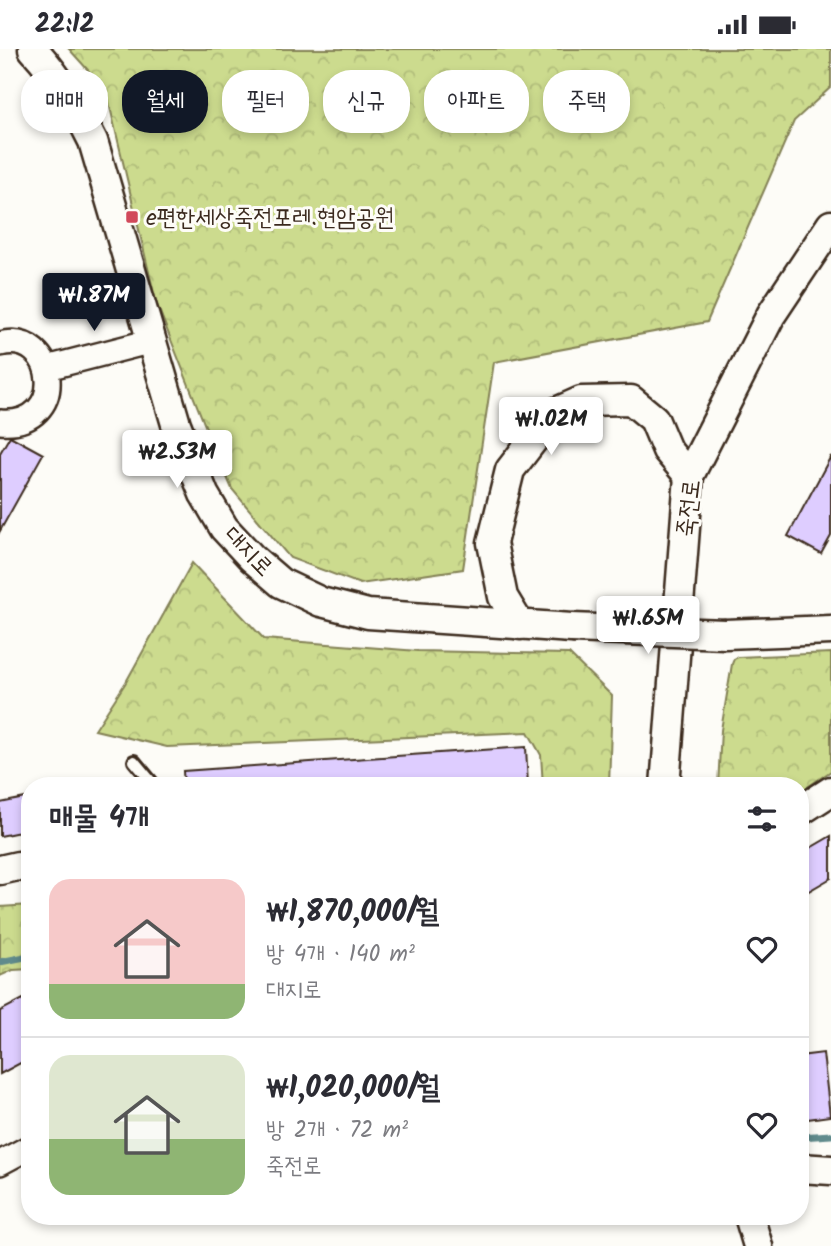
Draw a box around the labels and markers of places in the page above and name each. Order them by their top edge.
place label: e편한세상죽전포레.현암공원 [146,199,394,238]
marker: e편한세상죽전포레.현암공원 [124,209,140,225]
pin: ₩1.87M [37,273,151,333]
pin: ₩1.02M [494,397,608,457]
pin: ₩2.53M [120,431,234,490]
pin: ₩1.65M [591,597,705,656]

